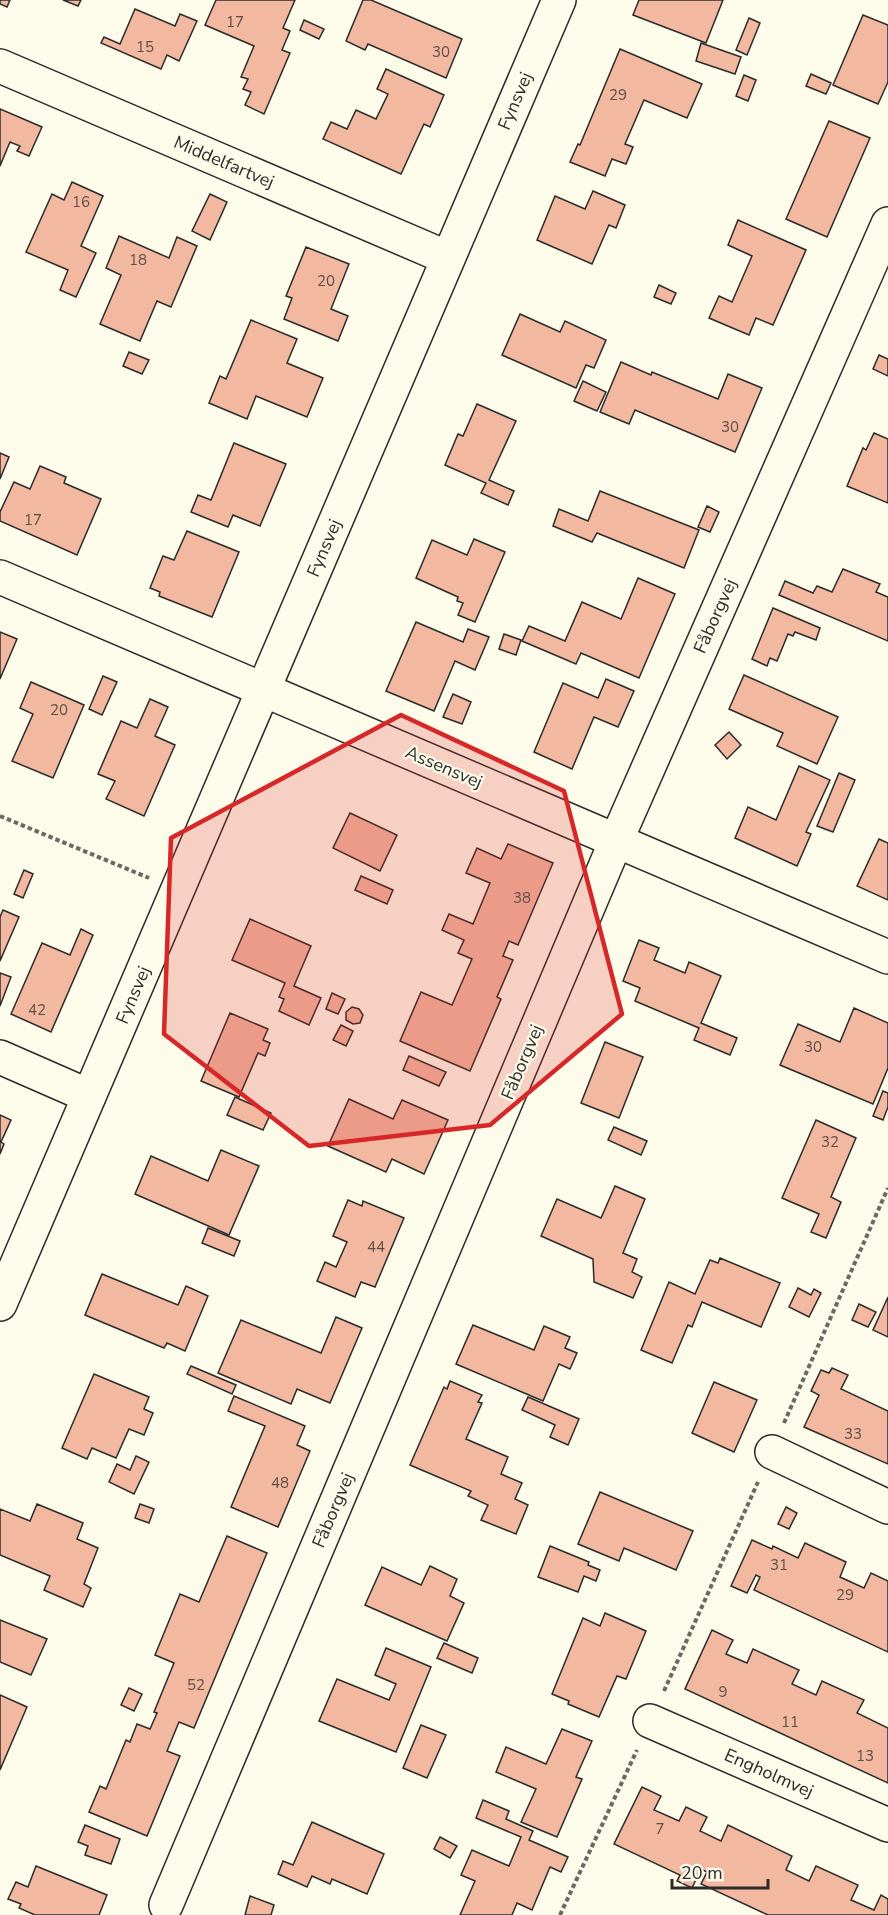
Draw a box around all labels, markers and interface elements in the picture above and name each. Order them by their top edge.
house number: 17 [226,12,244,32]
house number: 15 [136,37,154,57]
house number: 30 [432,42,450,62]
street label: Fynsvej [492,68,538,134]
house number: 29 [609,85,627,105]
street label: Middelfartvej [170,130,278,194]
house number: 16 [72,192,90,212]
house number: 18 [129,250,147,270]
house number: 20 [317,271,335,291]
house number: 30 [721,417,739,437]
house number: 17 [24,510,42,530]
street label: Fynsvej [301,515,347,581]
street label: Fåborgvej [688,575,742,657]
house number: 20 [50,700,68,720]
street label: Assensvej [402,740,486,794]
house number: 38 [513,888,531,908]
street label: Fynsvej [110,962,156,1028]
house number: 42 [28,1000,46,1020]
street label: Fåborgvej [495,1021,549,1103]
house number: 30 [804,1037,822,1057]
house number: 32 [821,1132,839,1152]
house number: 44 [367,1237,385,1257]
house number: 33 [844,1424,862,1444]
street label: Fåborgvej [306,1469,360,1551]
house number: 48 [271,1473,289,1493]
house number: 31 [770,1555,788,1575]
house number: 29 [836,1585,854,1605]
house number: 52 [187,1675,205,1695]
house number: 9 [718,1682,728,1702]
house number: 11 [781,1712,799,1732]
street label: Engholmvej [721,1743,817,1803]
house number: 13 [856,1746,874,1766]
house number: 7 [655,1819,665,1839]
scale bar [672,1852,768,1890]
text: 20 m [681,1861,723,1885]

